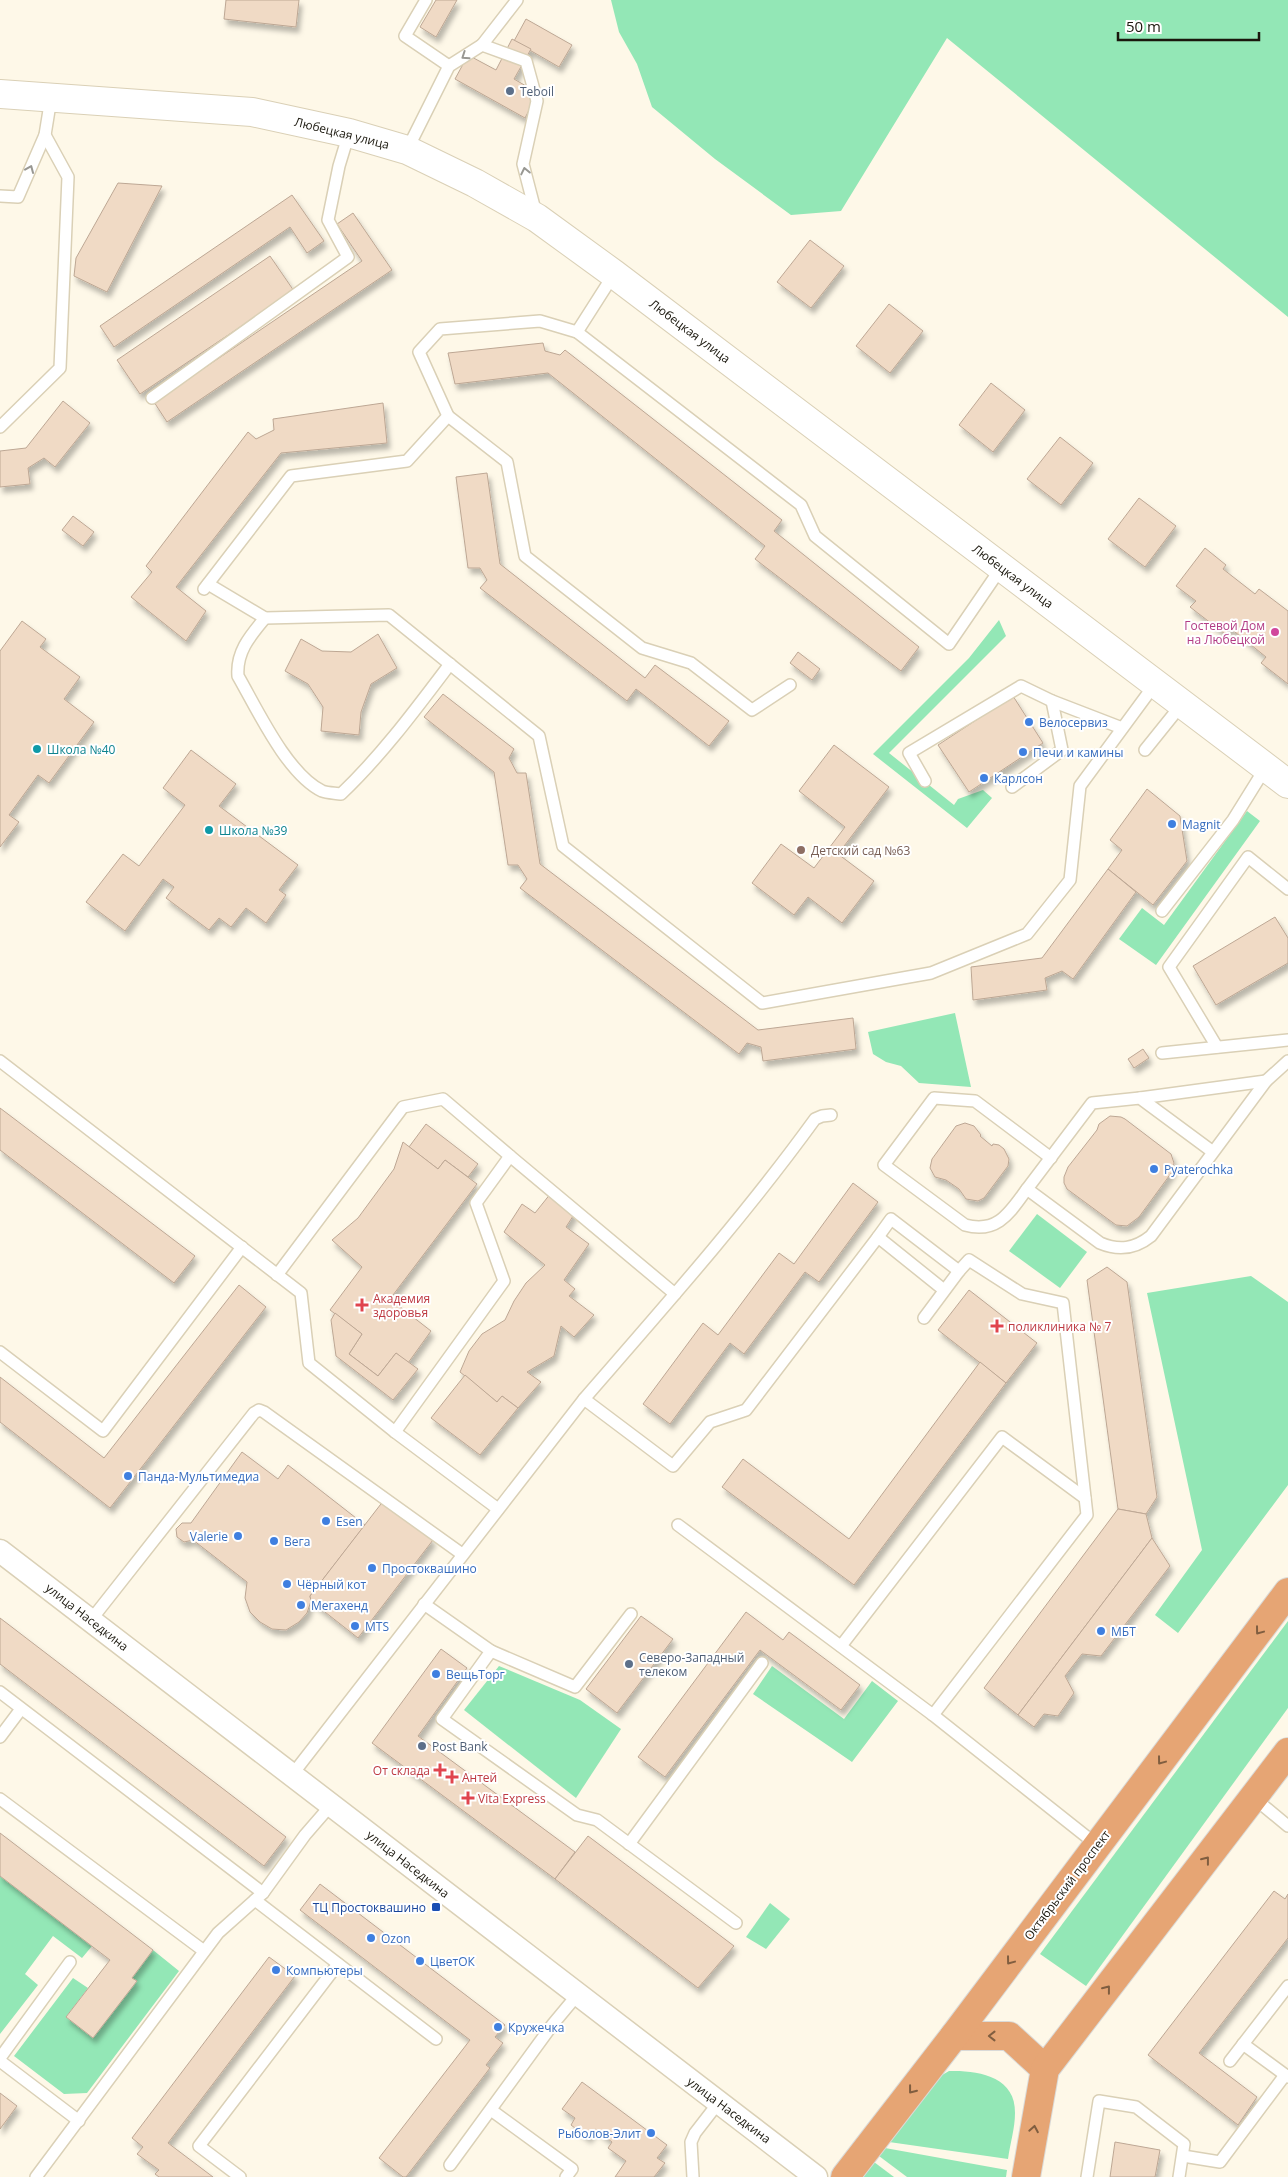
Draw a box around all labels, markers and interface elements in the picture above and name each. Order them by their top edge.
scale bar [1118,10,1259,42]
text: 50 m [1126,16,1161,36]
one-way arrow [462,50,471,59]
place label: Teboil [520,83,554,100]
marker: Teboil [504,85,516,97]
street label: Любецкая улица [293,113,391,153]
one-way arrow [25,165,35,173]
one-way arrow [520,166,531,175]
street label: Любецкая улица [646,295,734,367]
street label: Любецкая улица [969,540,1057,612]
place label: Гостевой Дом на Любецкой [1184,617,1265,648]
marker: Гостевой Дом на Любецкой [1269,626,1281,638]
place label: Велосервиз [1039,714,1108,731]
marker: Велосервиз [1023,716,1035,728]
place label: Школа №40 [47,741,116,758]
marker: Школа №40 [31,743,43,755]
place label: Печи и камины [1033,744,1123,761]
marker: Печи и камины [1017,746,1029,758]
place label: Карлсон [994,770,1043,787]
marker: Карлсон [978,772,990,784]
place label: Magnit [1182,816,1221,833]
marker: Magnit [1166,818,1178,830]
place label: Школа №39 [219,822,288,839]
marker: Школа №39 [203,824,215,836]
place label: Детский сад №63 [811,842,910,859]
marker: Детский сад №63 [795,844,807,856]
place label: Pyaterochka [1164,1161,1233,1178]
marker: Pyaterochka [1148,1163,1160,1175]
place label: Академия здоровья [373,1290,430,1321]
marker: Академия здоровья [355,1298,369,1312]
place label: поликлиника № 7 [1008,1318,1111,1335]
marker: поликлиника № 7 [990,1319,1004,1333]
place label: Панда-Мультимедиа [138,1468,259,1485]
marker: Панда-Мультимедиа [122,1470,134,1482]
place label: Esen [336,1513,362,1530]
marker: Esen [320,1515,332,1527]
place label: Valerie [190,1528,228,1545]
marker: Valerie [232,1530,244,1542]
place label: Вега [284,1533,310,1550]
marker: Вега [268,1535,280,1547]
place label: Простоквашино [382,1560,477,1577]
marker: Простоквашино [366,1562,378,1574]
place label: Чёрный кот [297,1576,366,1593]
marker: Чёрный кот [281,1578,293,1590]
street label: улица Наседкина [42,1579,132,1655]
place label: Мегахенд [311,1597,368,1614]
marker: Мегахенд [295,1599,307,1611]
place label: MTS [365,1618,389,1635]
marker: MTS [349,1620,361,1632]
place label: МБТ [1111,1623,1136,1640]
marker: МБТ [1095,1625,1107,1637]
one-way arrow [1256,1625,1264,1634]
place label: Северо-Западный телеком [639,1649,744,1680]
marker: Северо-Западный телеком [623,1658,635,1670]
place label: ВещьТорг [446,1666,505,1683]
marker: ВещьТорг [430,1668,442,1680]
place label: Post Bank [432,1738,488,1755]
marker: Post Bank [416,1740,428,1752]
one-way arrow [1158,1755,1167,1765]
place label: От склада [373,1762,430,1779]
marker: От склада [434,1764,446,1776]
place label: Антей [462,1769,497,1786]
marker: Антей [446,1771,458,1783]
place label: Vita Express [478,1790,546,1807]
marker: Vita Express [462,1792,474,1804]
street label: улица Наседкина [363,1826,453,1902]
street label: Октябрьский проспект [1020,1826,1114,1943]
one-way arrow [1201,1857,1209,1866]
place label: ТЦ Простоквашино [313,1899,426,1916]
marker: ТЦ Простоквашино [430,1901,442,1913]
place label: Ozon [381,1930,411,1947]
marker: Ozon [365,1932,377,1944]
place label: ЦветОК [430,1953,475,1970]
marker: ЦветОК [414,1955,426,1967]
one-way arrow [1008,1955,1016,1964]
place label: Компьютеры [286,1962,363,1979]
marker: Компьютеры [270,1964,282,1976]
one-way arrow [1102,1986,1110,1995]
place label: Кружечка [508,2019,564,2036]
marker: Кружечка [492,2021,504,2033]
one-way arrow [988,2031,996,2041]
street label: улица Наседкина [684,2073,774,2147]
one-way arrow [909,2084,918,2094]
place label: Рыболов-Элит [558,2125,641,2142]
one-way arrow [1029,2125,1039,2133]
marker: Рыболов-Элит [645,2127,657,2139]

